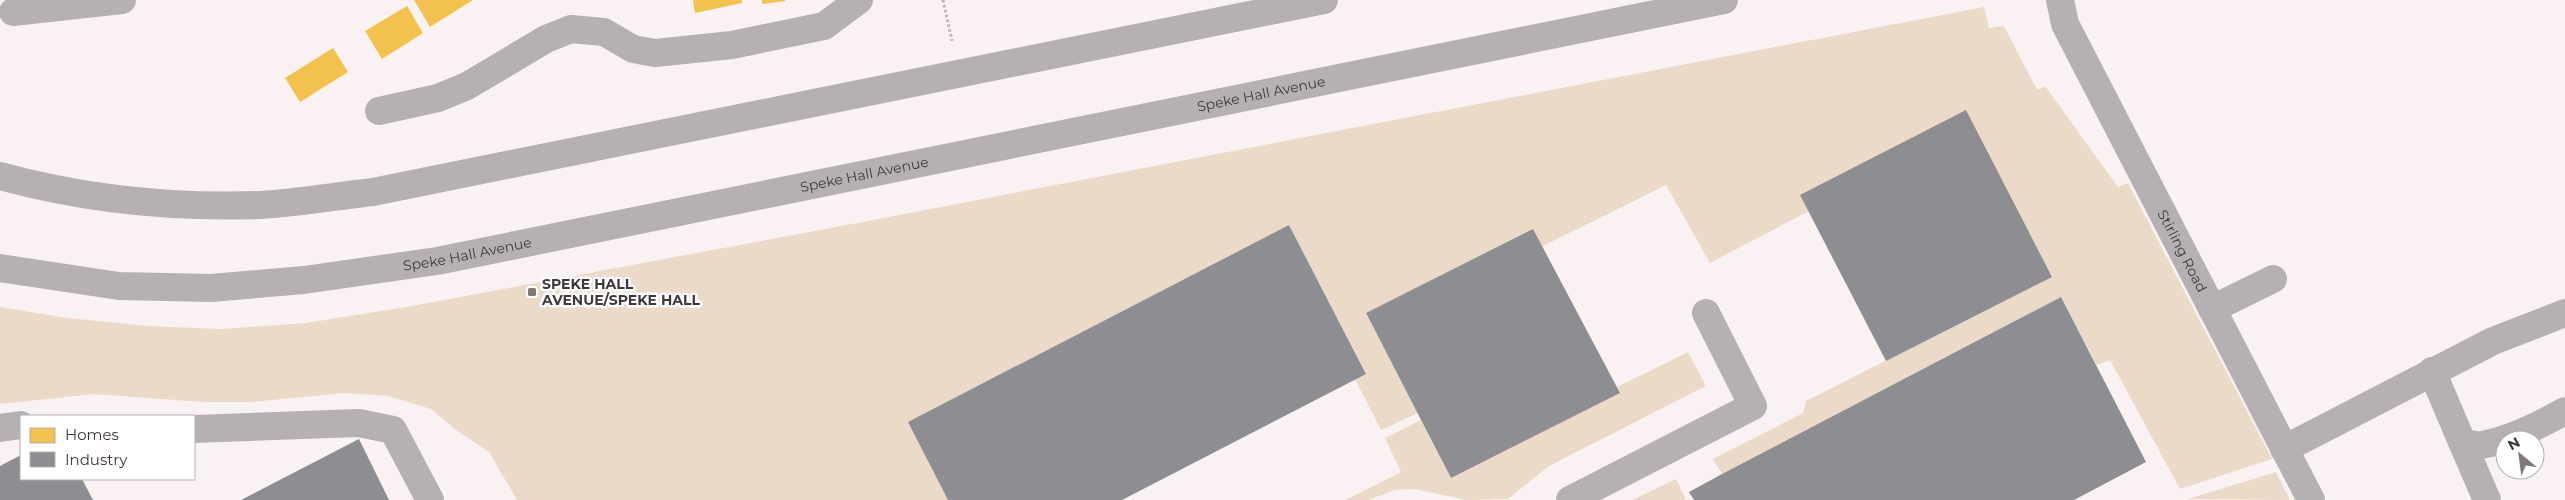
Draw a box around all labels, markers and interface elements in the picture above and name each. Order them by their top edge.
street label: Speke Hall Avenue [1195,72,1327,116]
street label: Speke Hall Avenue [798,153,930,196]
street label: Stirling Road [2154,207,2211,295]
street label: Speke Hall Avenue [402,233,533,275]
place label: SPEKE HALL AVENUE/SPEKE HALL [541,275,700,309]
marker: SPEKE HALL AVENUE/SPEKE HALL [526,286,538,298]
legend [20,415,195,480]
text: Homes [65,425,119,444]
north arrow [2495,430,2545,480]
text: N [2504,433,2523,454]
text: Industry [65,450,128,469]

